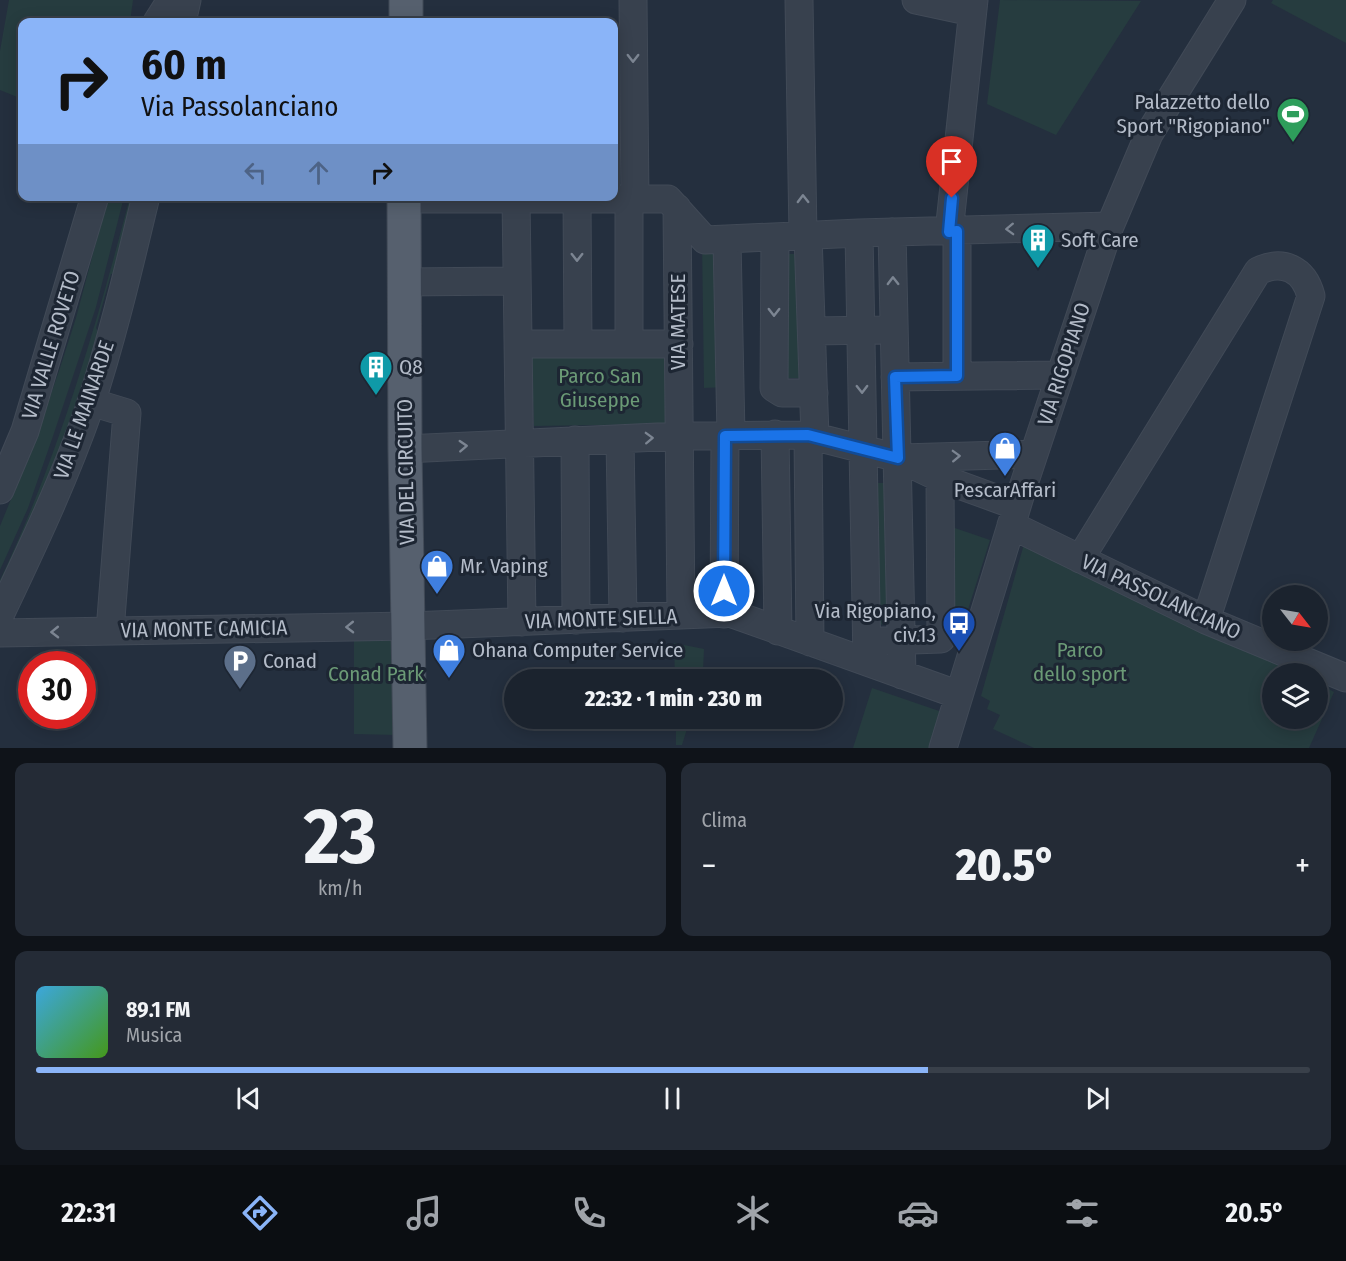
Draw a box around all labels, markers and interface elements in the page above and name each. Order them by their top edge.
text: 60 m [141,40,227,90]
icon: right [42,42,120,120]
one-way arrow [627,54,639,63]
place label: Palazzetto dello Sport "Rigopiano" [1116,89,1270,139]
text: Via Passolanciano [141,91,338,123]
sports icon: Palazzetto dello Sport "Rigopiano" [1275,96,1311,143]
pin [926,136,977,198]
icon: arrive [935,145,968,178]
icon: left [239,156,272,189]
icon: ahead [302,156,335,189]
icon: right [365,156,398,189]
one-way arrow [797,195,809,204]
building icon: Soft Care [1020,222,1056,269]
one-way arrow [1005,223,1014,236]
place label: Soft Care [1061,227,1139,253]
one-way arrow [571,253,583,262]
street label: VIA VALLE ROVETO [16,268,86,422]
street label: VIA MATESE [665,273,691,370]
one-way arrow [887,276,899,285]
street label: VIA RIGOPIANO [1032,299,1096,429]
one-way arrow [768,307,781,316]
street label: VIA LE MAINARDE [48,337,120,483]
building icon: Q8 [358,349,394,396]
place label: Q8 [399,354,423,380]
park label: Parco San Giuseppe [558,363,642,413]
one-way arrow [856,384,868,393]
street label: VIA DEL CIRCUITO [392,399,420,545]
shop icon: PescarAffari [987,430,1023,477]
one-way arrow [645,431,654,444]
one-way arrow [458,440,467,453]
one-way arrow [952,450,961,462]
place label: PescarAffari [954,477,1056,503]
shop icon: Mr. Vaping [419,548,455,595]
street label: VIA PASSOLANCIANO [1077,549,1245,645]
place label: Mr. Vaping [460,553,548,579]
position arrow [692,559,756,623]
north arrow [1262,585,1328,651]
map controls [1262,585,1328,729]
place label: Via Rigopiano, civ.13 [814,598,936,648]
street label: VIA MONTE SIELLA [524,603,678,635]
bus stop icon: Via Rigopiano, civ.13 [941,605,977,652]
street label: VIA MONTE CAMICIA [120,615,288,643]
one-way arrow [346,620,355,633]
one-way arrow [50,626,59,638]
shop icon: Ohana Computer Service [431,632,467,679]
place label: Ohana Computer Service [472,637,683,663]
park label: Parco dello sport [1033,637,1127,687]
parking icon: Conad [222,643,258,690]
place label: Conad [263,648,317,674]
speed limit sign: 30 [18,651,96,729]
park label: Conad Park [328,661,424,687]
button: layers [1262,663,1328,729]
text: 22:32 · 1 min · 230 m [585,685,762,712]
text: 23 [304,790,377,884]
text: Clima [702,808,747,832]
text: 20.5° [956,838,1056,892]
text: − [702,846,716,886]
text: + [1295,846,1310,886]
text: km/h [318,876,363,900]
text: 89.1 FM [126,996,190,1023]
text: Musica [126,1023,182,1047]
icon: previous [232,1082,265,1115]
icon: pause [656,1082,689,1115]
icon: next [1081,1082,1114,1115]
icon: directions [239,1192,281,1234]
icon: music [403,1192,445,1234]
icon: phone [568,1192,610,1234]
icon: climate [732,1192,774,1234]
icon: car [897,1192,939,1234]
icon: filters [1061,1192,1103,1234]
text: 22:31 [61,1197,116,1229]
text: 20.5° [1225,1197,1285,1229]

